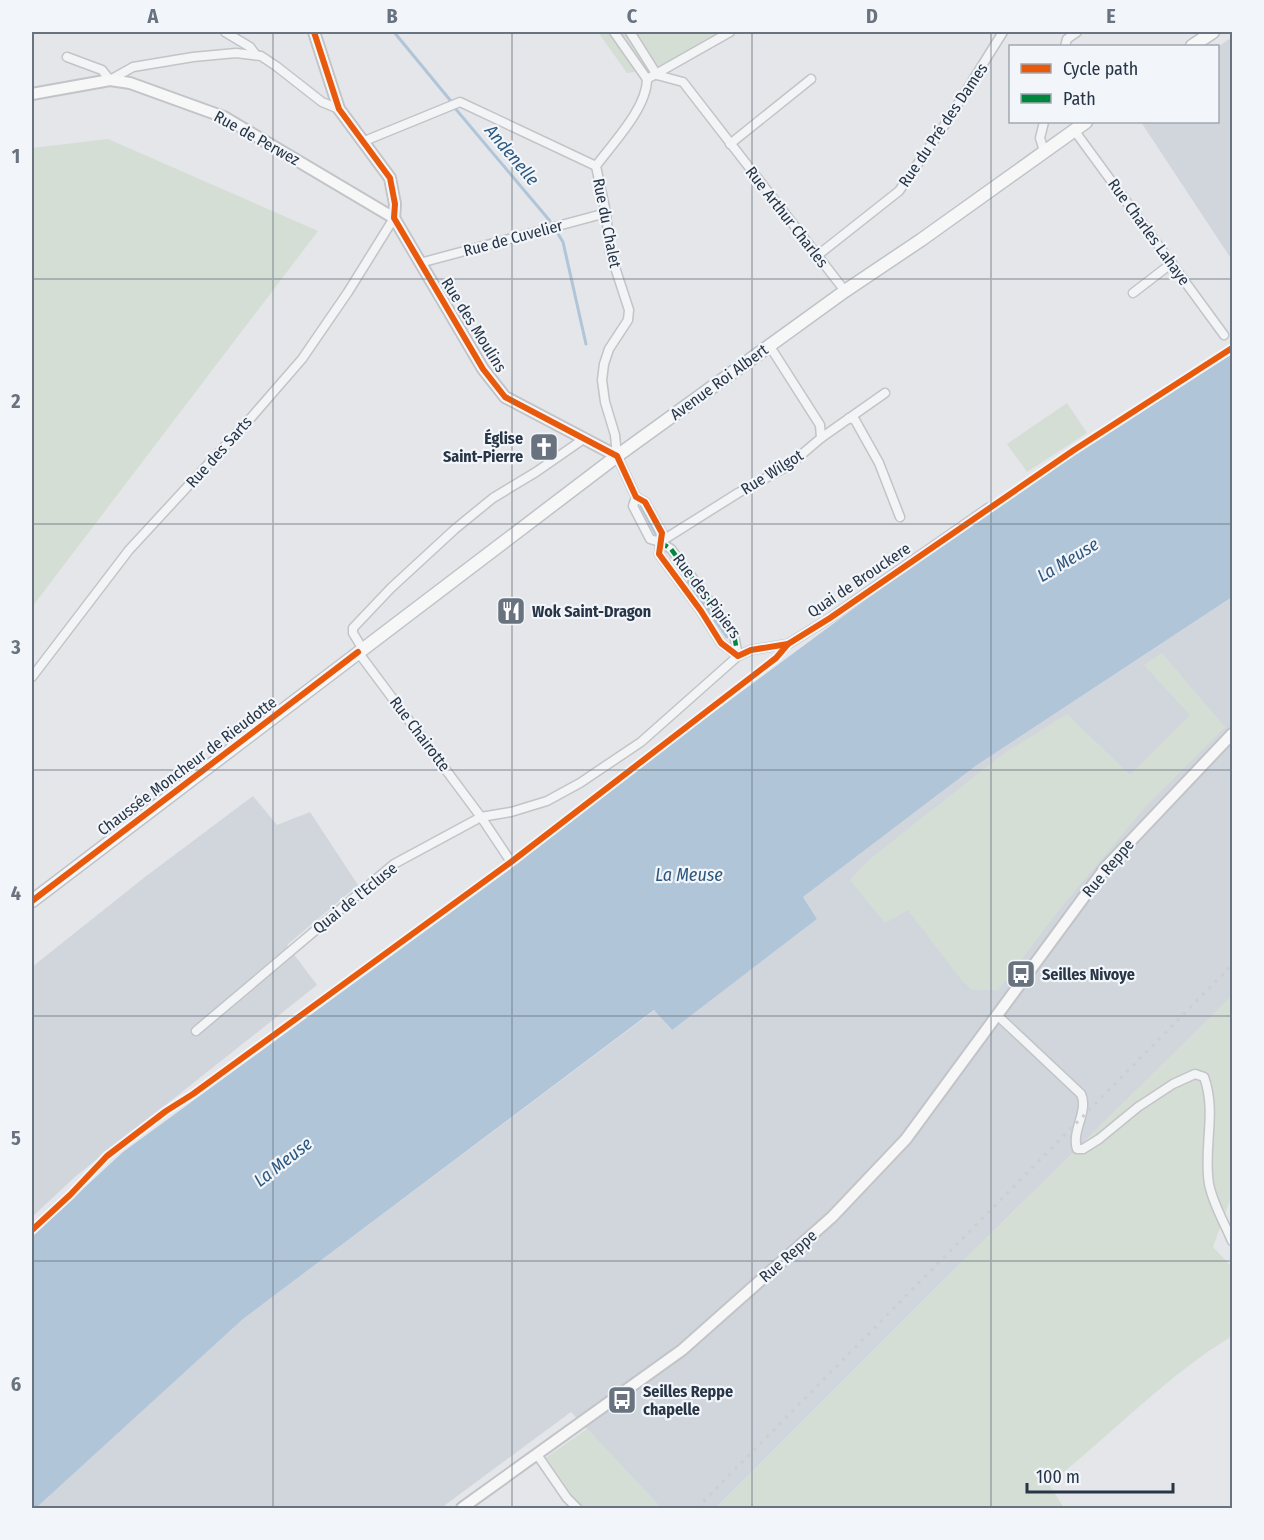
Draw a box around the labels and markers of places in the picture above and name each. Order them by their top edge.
place label: Église Saint-Pierre [443,428,523,466]
church icon: Église Saint-Pierre [528,431,560,463]
restaurant icon: Wok Saint-Dragon [495,595,527,627]
place label: Wok Saint-Dragon [532,602,651,621]
bus stop icon: Seilles Nivoye [1005,958,1037,990]
place label: Seilles Nivoye [1042,965,1135,984]
place label: Seilles Reppe chapelle [643,1382,733,1419]
bus stop icon: Seilles Reppe chapelle [606,1384,638,1416]

